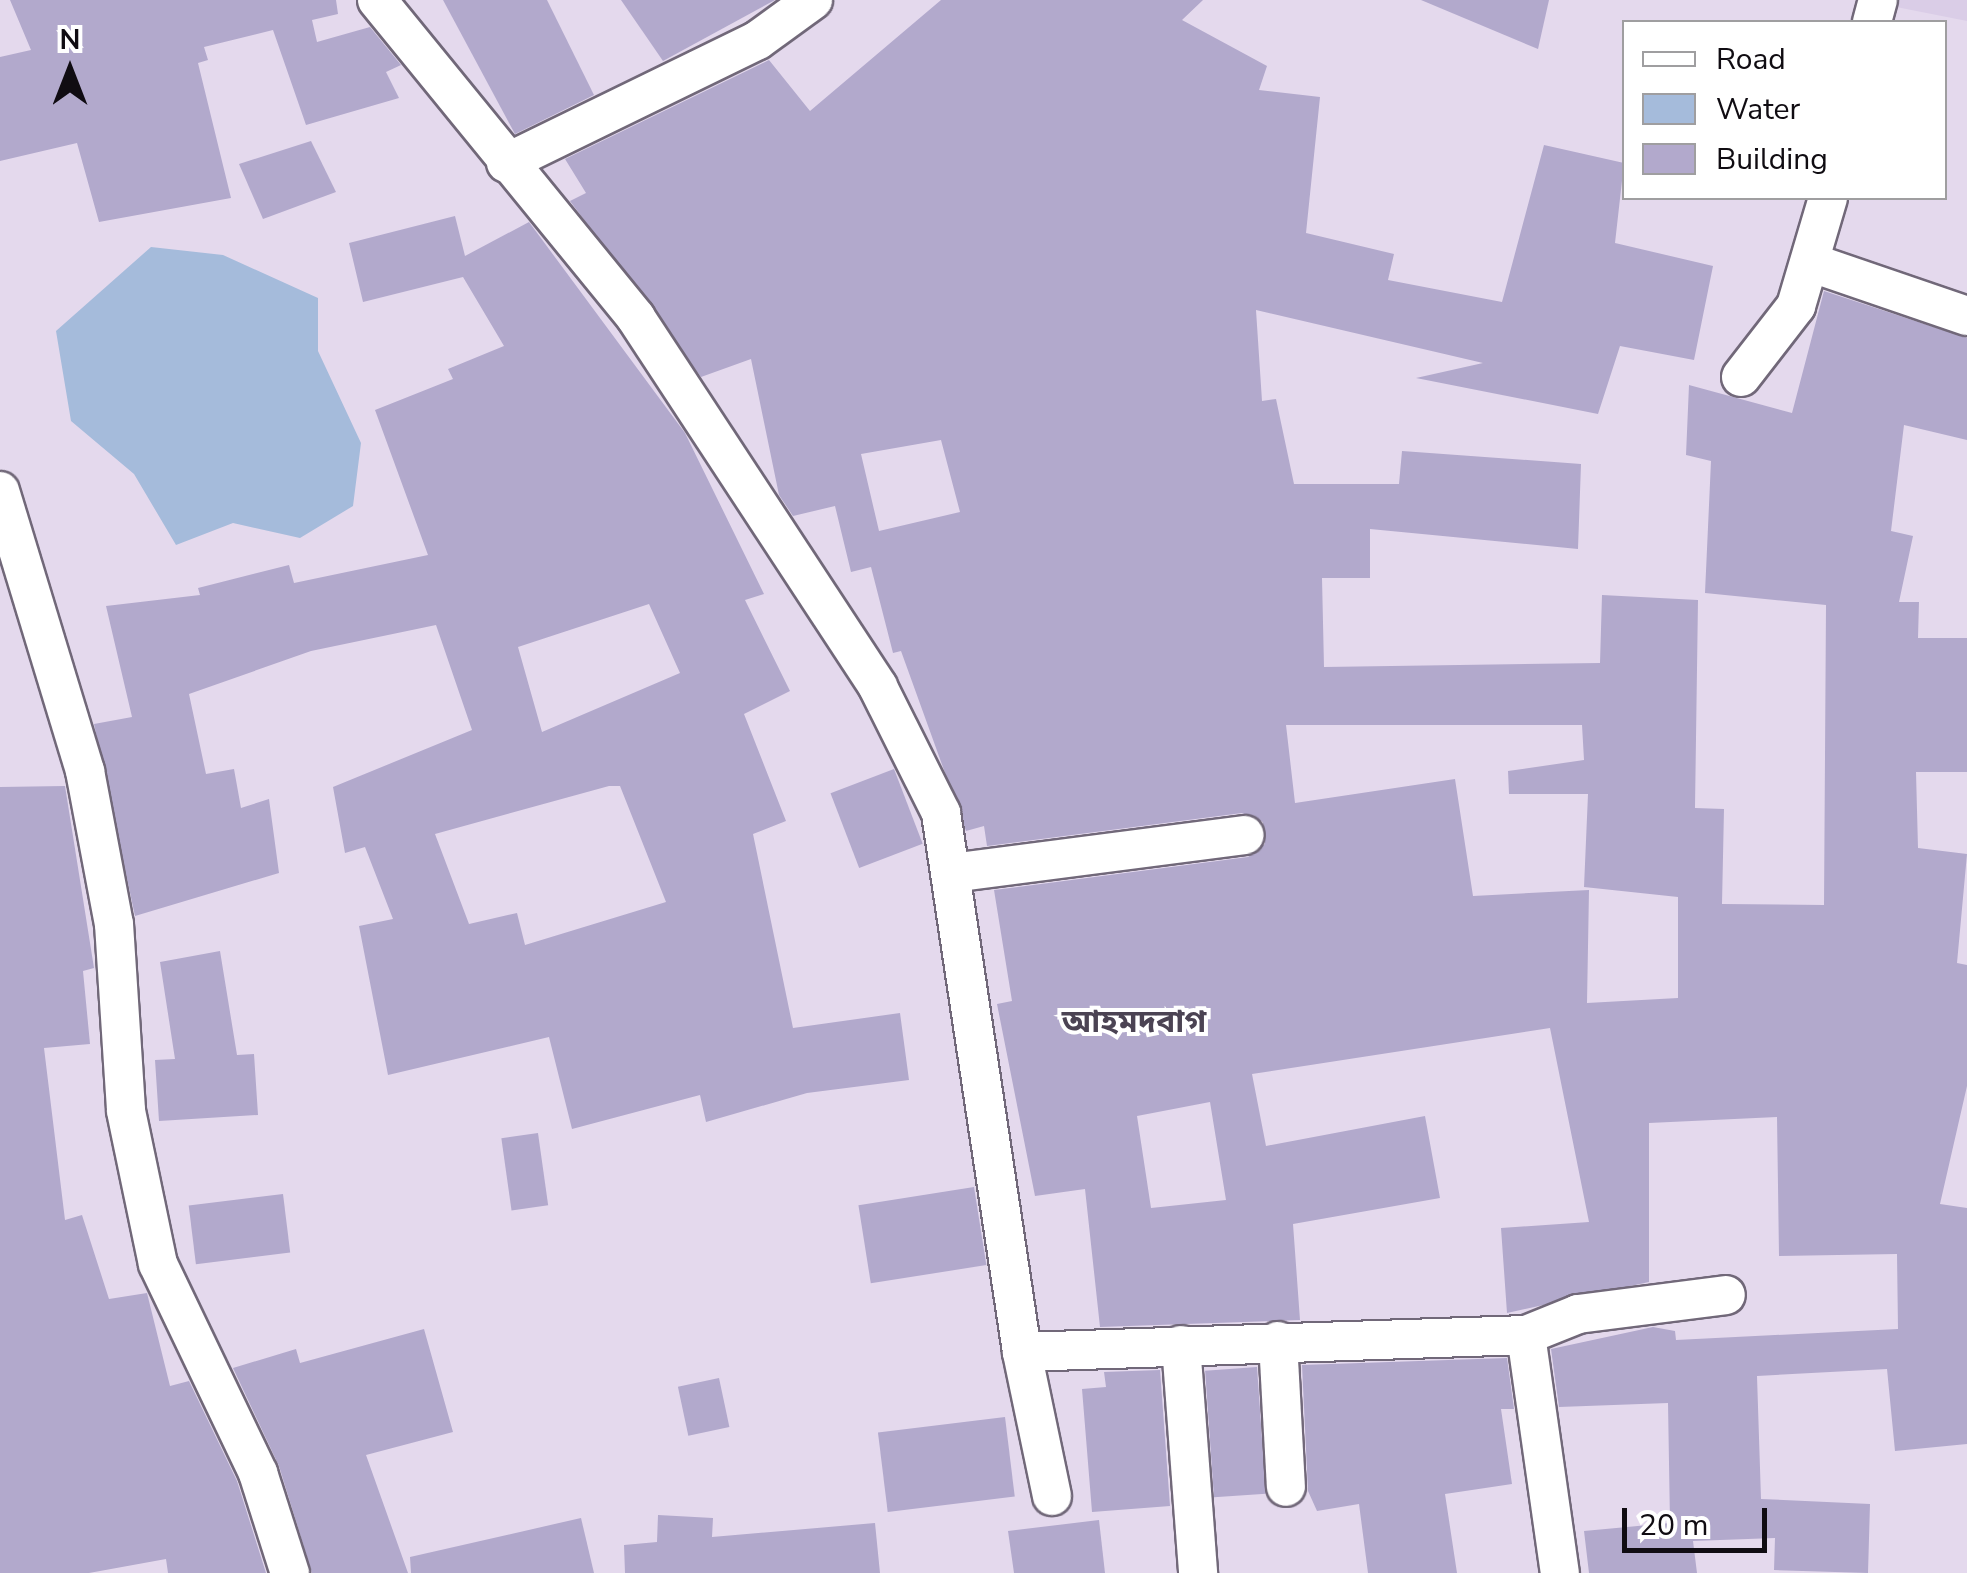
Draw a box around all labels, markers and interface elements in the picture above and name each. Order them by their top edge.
north arrow [20,20,120,120]
legend [1622,20,1947,200]
text: N [60,21,80,59]
text: Road [1716,39,1786,80]
text: Water [1716,89,1800,130]
text: Building [1716,139,1828,180]
district label: আহমদবাগ [1062,1003,1206,1041]
scale bar [1627,1488,1772,1550]
text: 20 m [1639,1505,1708,1546]

